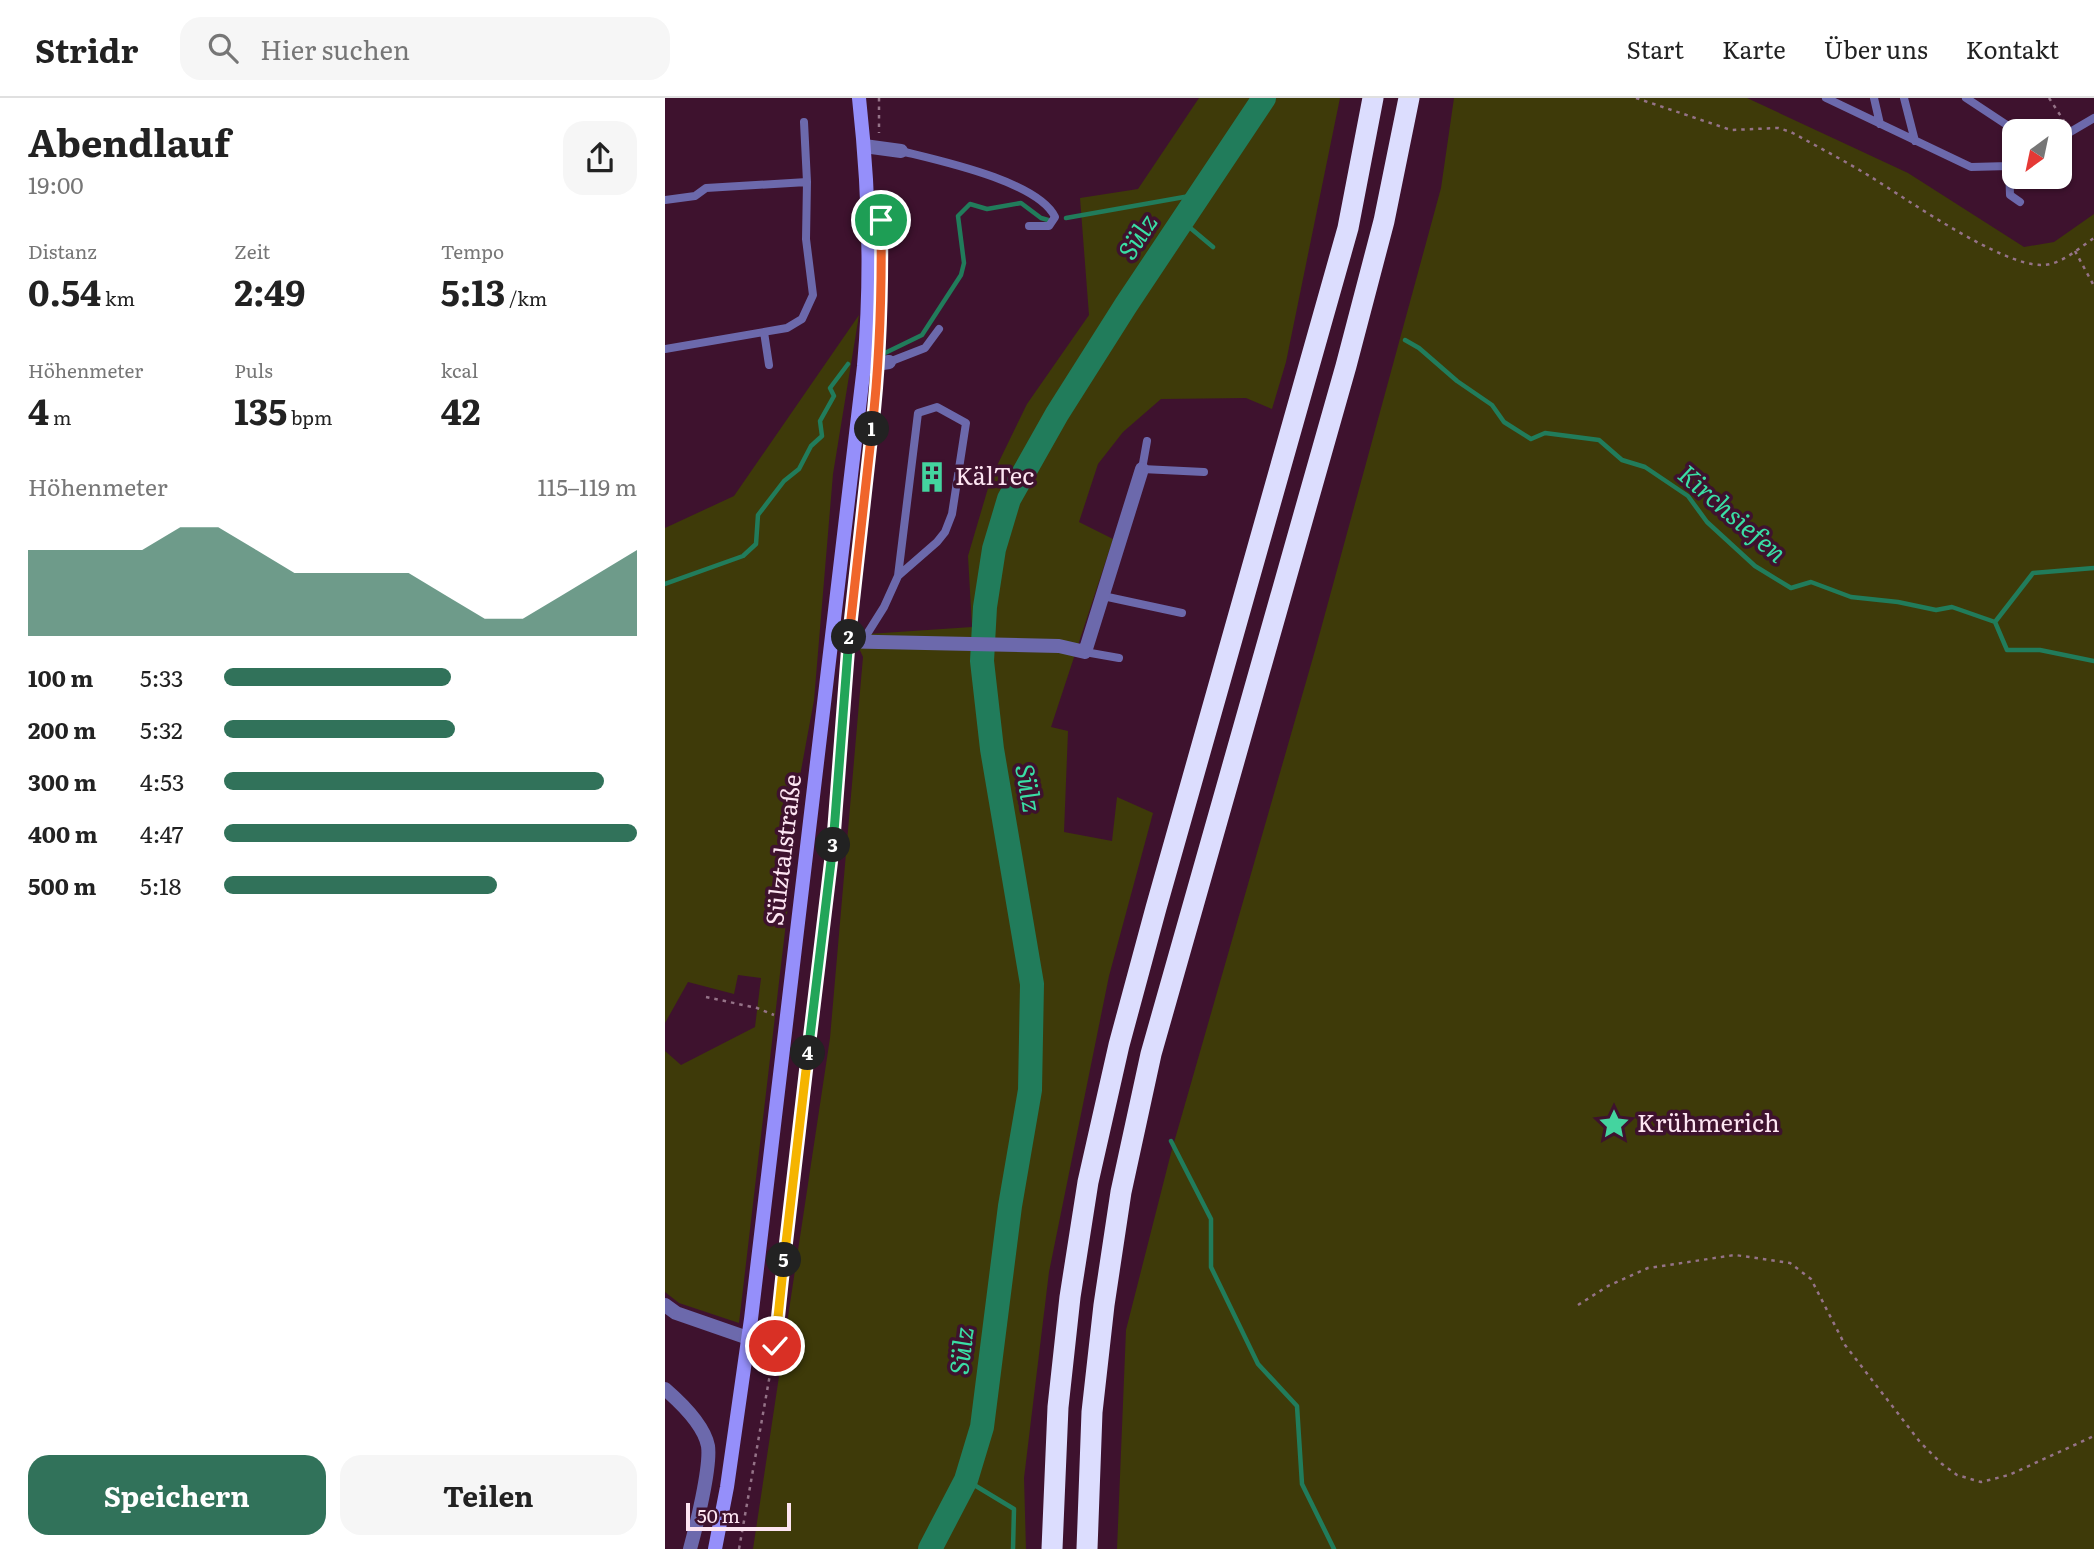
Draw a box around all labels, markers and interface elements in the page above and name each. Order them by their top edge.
search box [180,17,670,80]
text: Stridr [35,24,138,73]
icon: search [204,29,242,67]
text: Hier suchen [260,29,410,68]
text: Start [1627,31,1684,66]
text: Karte [1722,31,1786,66]
text: Über uns [1824,31,1928,66]
text: Kontakt [1966,31,2059,66]
text: Abendlauf [28,112,230,169]
north arrow [2002,119,2072,189]
map controls [2002,119,2072,189]
button: share [563,121,637,195]
text: 19:00 [28,167,84,201]
pin [851,190,911,250]
icon: arrive [862,201,900,239]
water label: Sülz [1107,205,1165,266]
text: Distanz [28,237,97,265]
text: Zeit [234,237,270,265]
text: Tempo [441,237,504,265]
text: 0.54 [28,265,101,317]
text: 2:49 [234,265,305,317]
text: 5:13 [441,265,505,317]
text: km [101,284,135,312]
text: /km [505,284,547,312]
text: Höhenmeter [28,356,143,384]
text: Puls [234,356,273,384]
text: kcal [441,356,478,384]
text: 4 [28,384,49,436]
text: 135 [234,384,287,436]
text: 42 [441,384,481,436]
text: m [49,403,71,431]
text: bpm [287,403,332,431]
pin: 1 [855,412,889,446]
text: 1 [868,414,875,442]
water label: Kirchsiefen [1671,454,1797,571]
place label: KälTec [955,457,1034,492]
building icon: KälTec [915,460,949,494]
text: Höhenmeter [28,469,168,503]
text: 115–119 m [537,469,637,503]
pin: 2 [831,620,867,654]
text: 2 [843,622,854,650]
text: 100 m [28,660,93,694]
text: 5:33 [140,660,183,694]
text: 200 m [28,712,96,746]
text: 5:32 [140,712,183,746]
water label: Sülz [1007,761,1054,815]
text: 300 m [28,764,97,798]
text: 4:53 [140,764,184,798]
street label: Sülztalstraße [755,772,808,927]
text: 400 m [28,816,98,850]
text: 4:47 [140,816,183,850]
pin: 3 [815,828,851,862]
text: 3 [827,830,838,858]
text: 500 m [28,868,96,902]
text: 5:18 [140,868,181,902]
pin: 4 [790,1035,825,1070]
text: 4 [802,1038,813,1066]
place label: Krühmerich [1637,1104,1780,1139]
place icon: Krühmerich [1597,1107,1631,1141]
pin: 5 [767,1242,801,1278]
text: 5 [778,1245,789,1273]
pin [745,1316,805,1376]
water label: Sülz [937,1325,982,1377]
icon: check [756,1327,794,1365]
button: Speichern [28,1455,326,1535]
button: Teilen [340,1455,637,1535]
scale bar [686,1500,791,1532]
text: 50 m [697,1501,740,1529]

